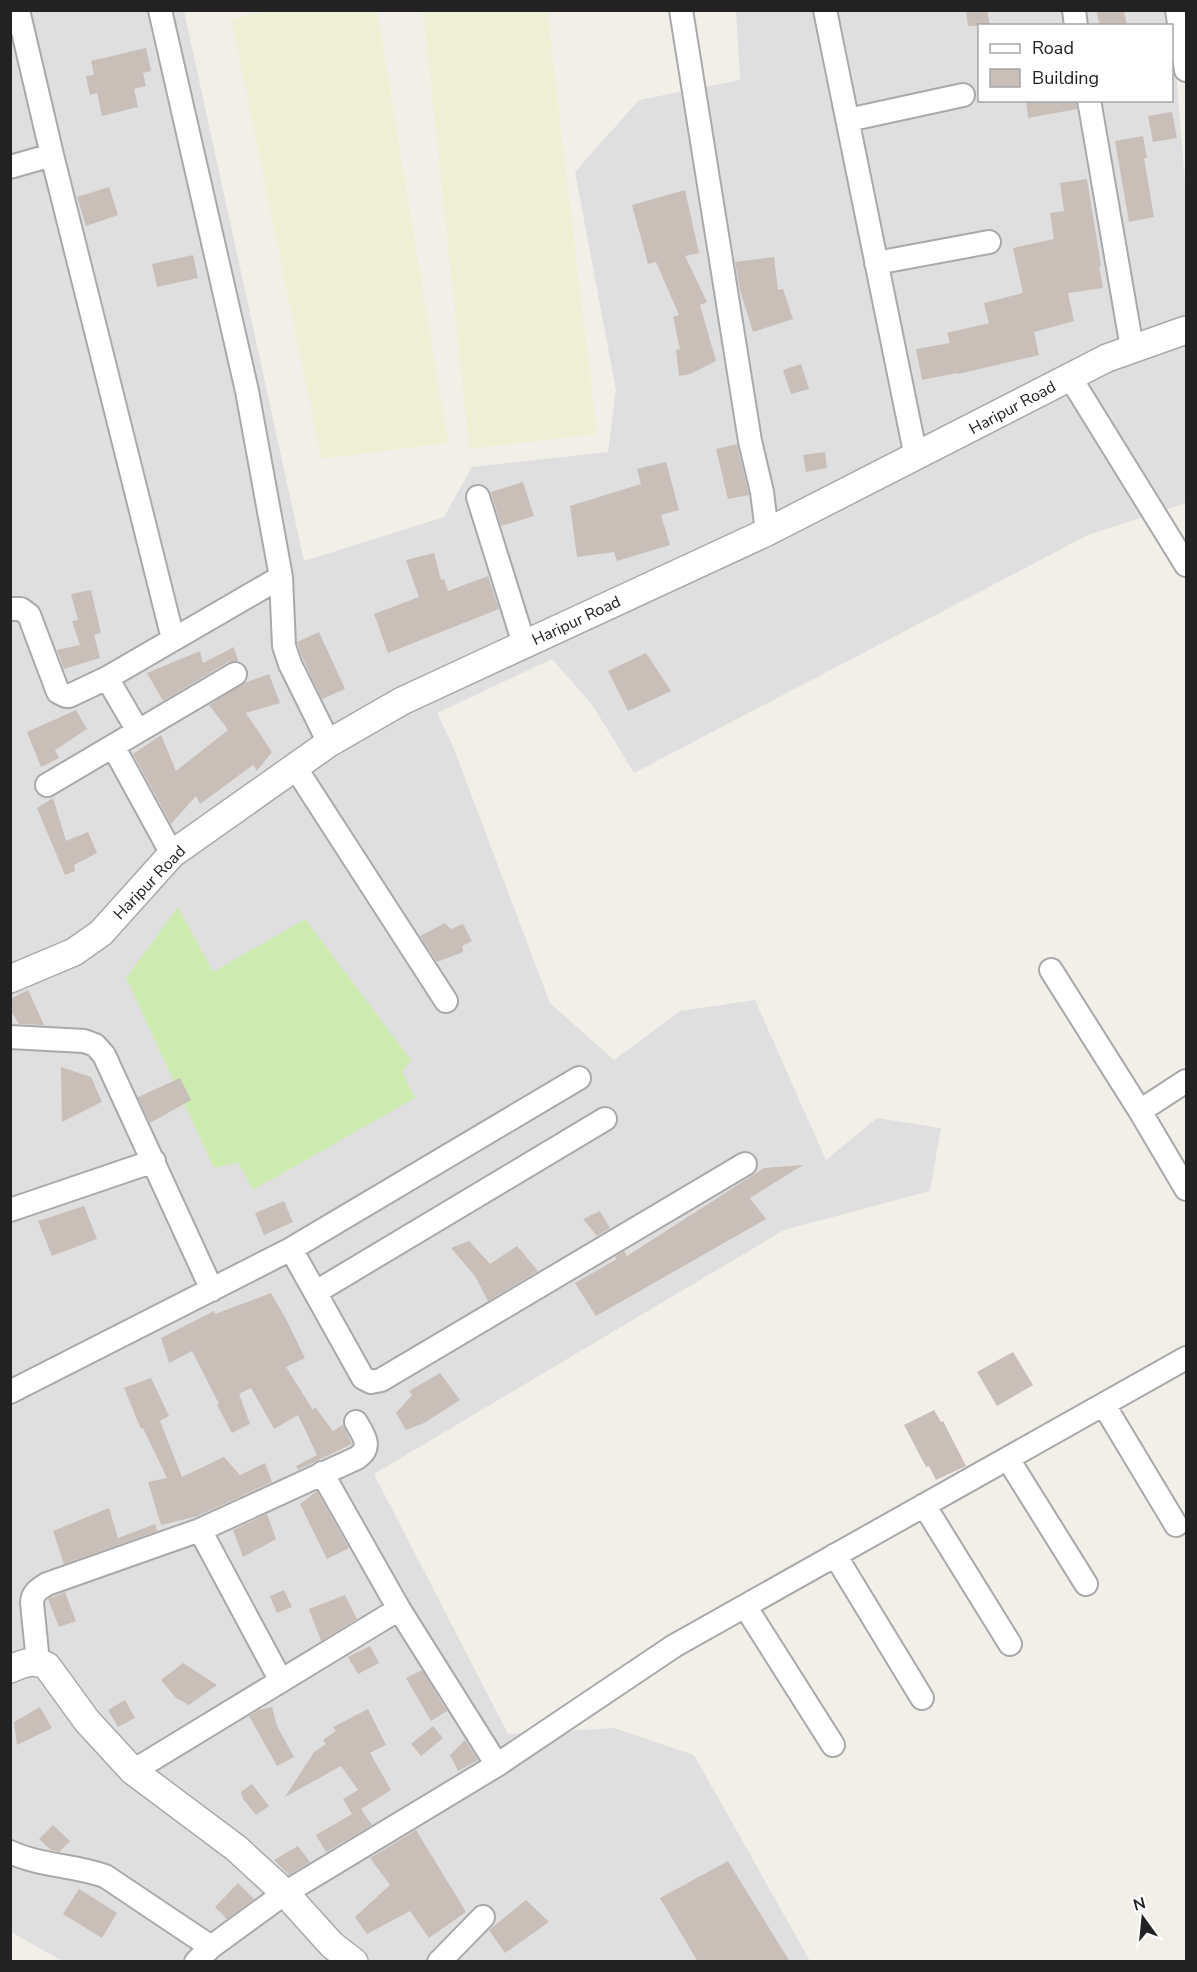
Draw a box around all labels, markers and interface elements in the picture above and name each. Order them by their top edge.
legend [978,24,1173,102]
text: Road [1032,36,1074,60]
text: Building [1032,66,1099,90]
street label: Haripur Road [965,376,1060,440]
street label: Haripur Road [529,591,624,651]
street label: Haripur Road [109,841,191,925]
north arrow [1113,1888,1173,1948]
text: N [1131,1892,1148,1917]

